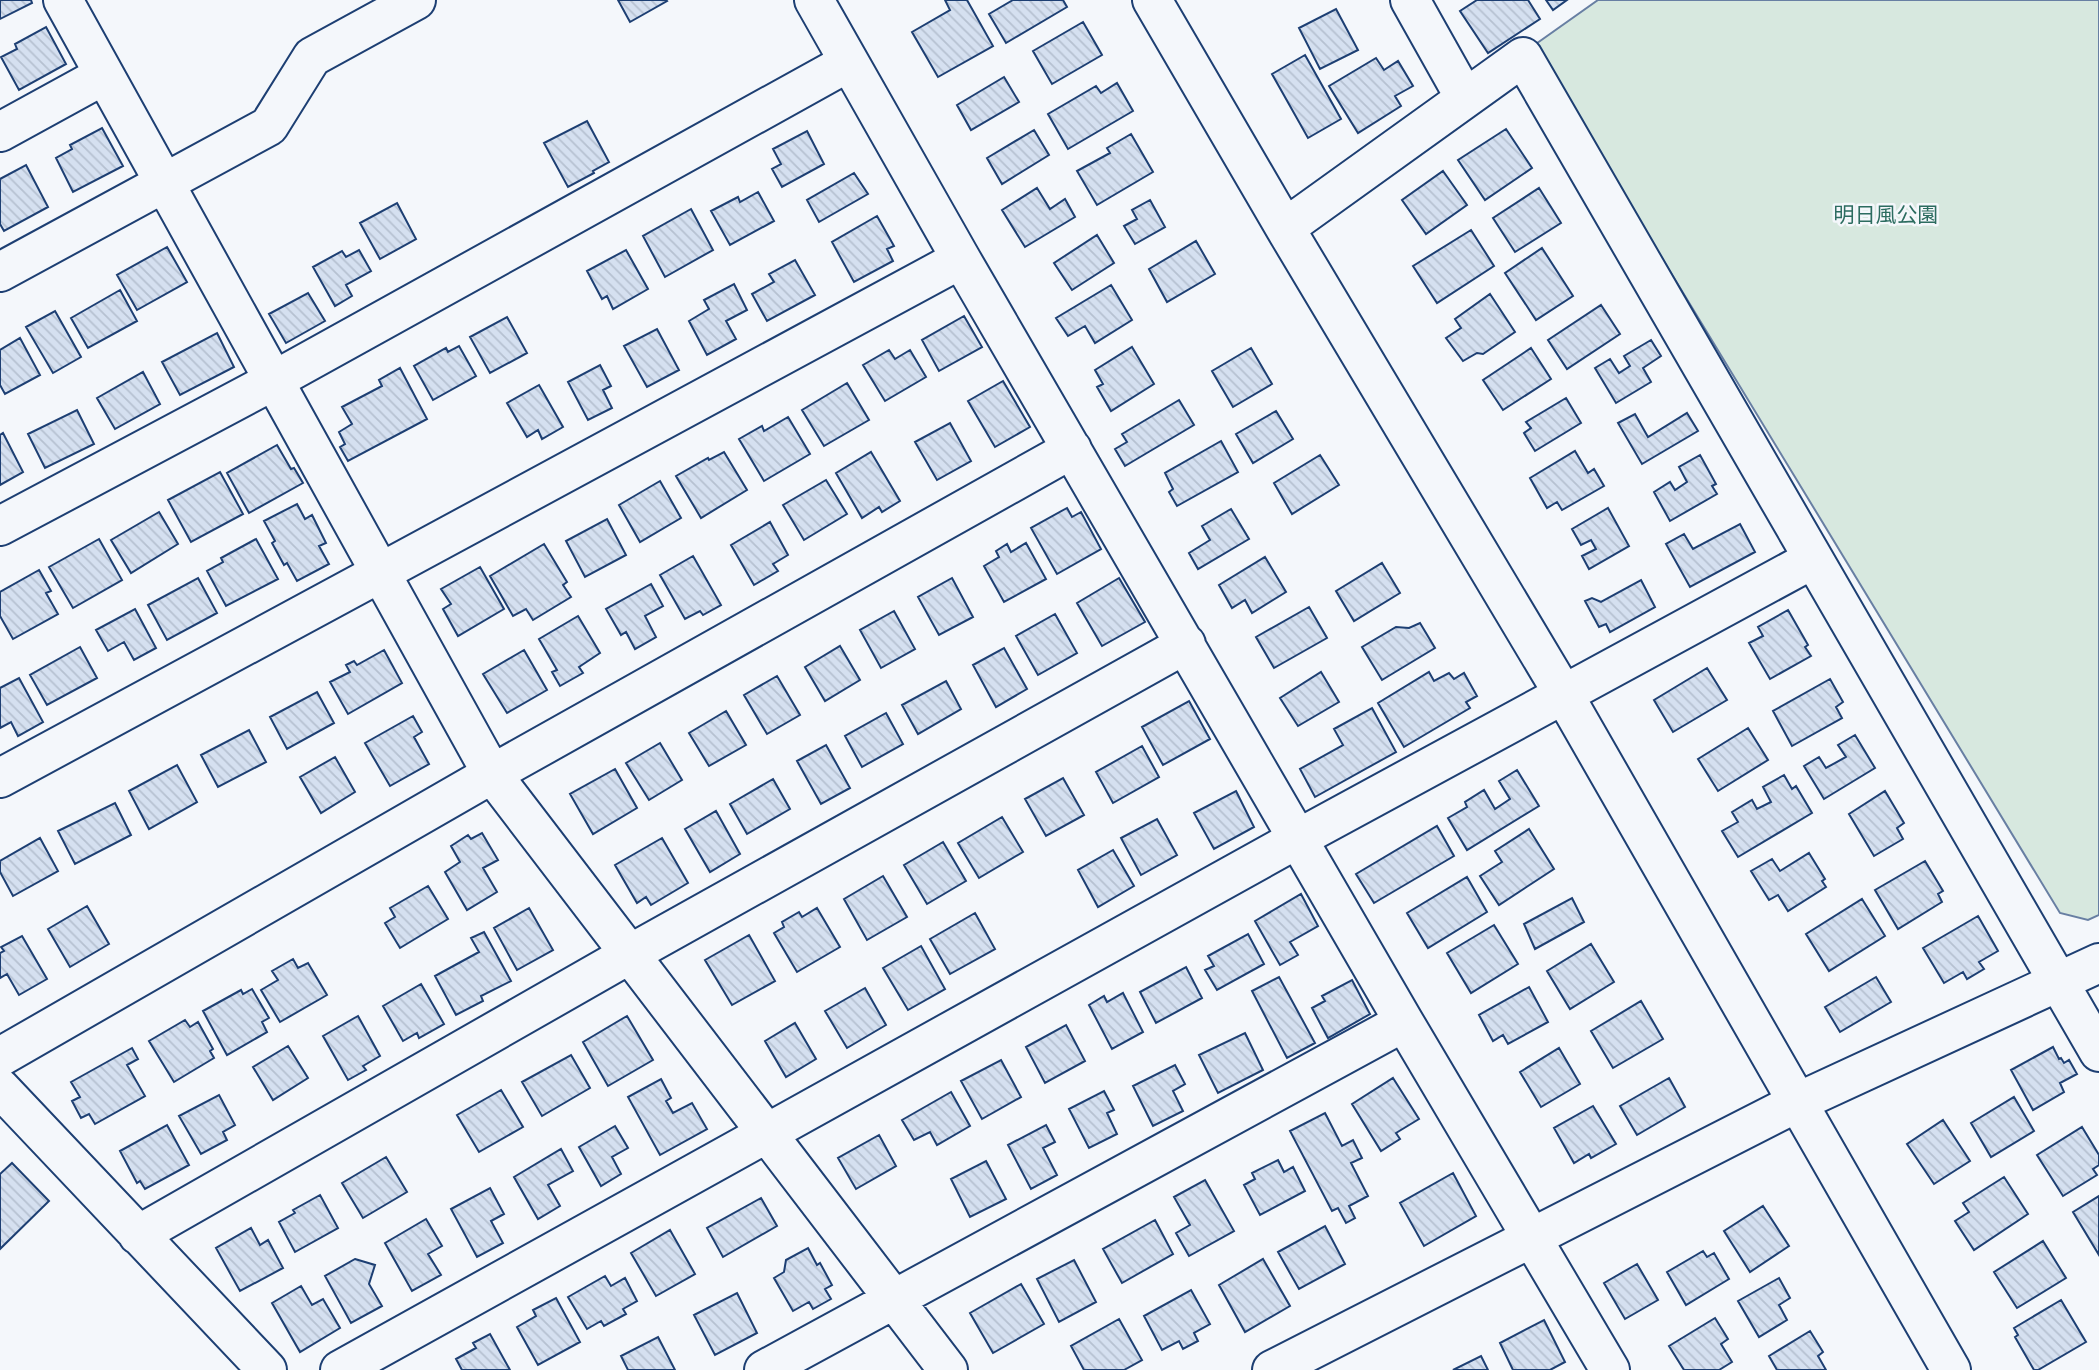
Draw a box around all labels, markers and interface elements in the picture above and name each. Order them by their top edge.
park label: 明日風公園 [1834,200,1939,229]

